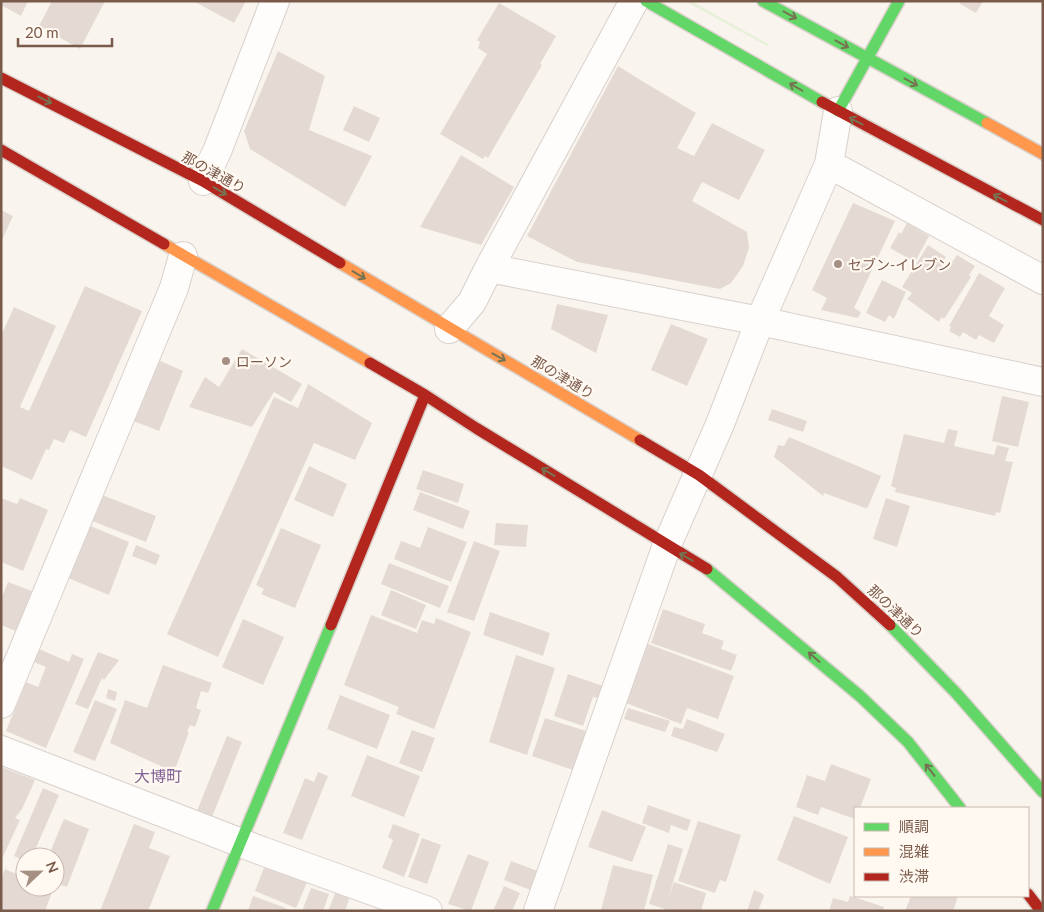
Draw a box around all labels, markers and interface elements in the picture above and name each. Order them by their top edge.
one-way arrow [782,11,796,21]
scale bar [18,15,111,47]
text: 20 m [25,23,59,41]
one-way arrow [834,40,849,49]
one-way arrow [903,77,918,87]
one-way arrow [788,82,803,92]
one-way arrow [37,95,52,105]
one-way arrow [849,116,864,126]
street label: 那の津通り [179,148,249,196]
one-way arrow [212,187,226,197]
one-way arrow [993,192,1007,202]
place label: セブン-イレブン [848,256,951,273]
marker: セブン-イレブン [832,258,844,270]
one-way arrow [351,271,365,281]
one-way arrow [492,352,507,362]
street label: 那の津通り [529,352,597,402]
place label: ローソン [236,353,292,370]
marker: ローソン [220,355,232,367]
one-way arrow [541,466,555,476]
one-way arrow [680,551,694,561]
street label: 那の津通り [865,581,927,641]
one-way arrow [807,651,820,663]
one-way arrow [925,763,935,777]
district label: 大博町 [134,766,182,785]
legend [854,807,1029,897]
text: 順調 [899,817,929,835]
text: 混雑 [899,842,929,860]
north arrow [15,847,65,897]
text: N [43,859,62,875]
text: 渋滞 [899,867,929,885]

